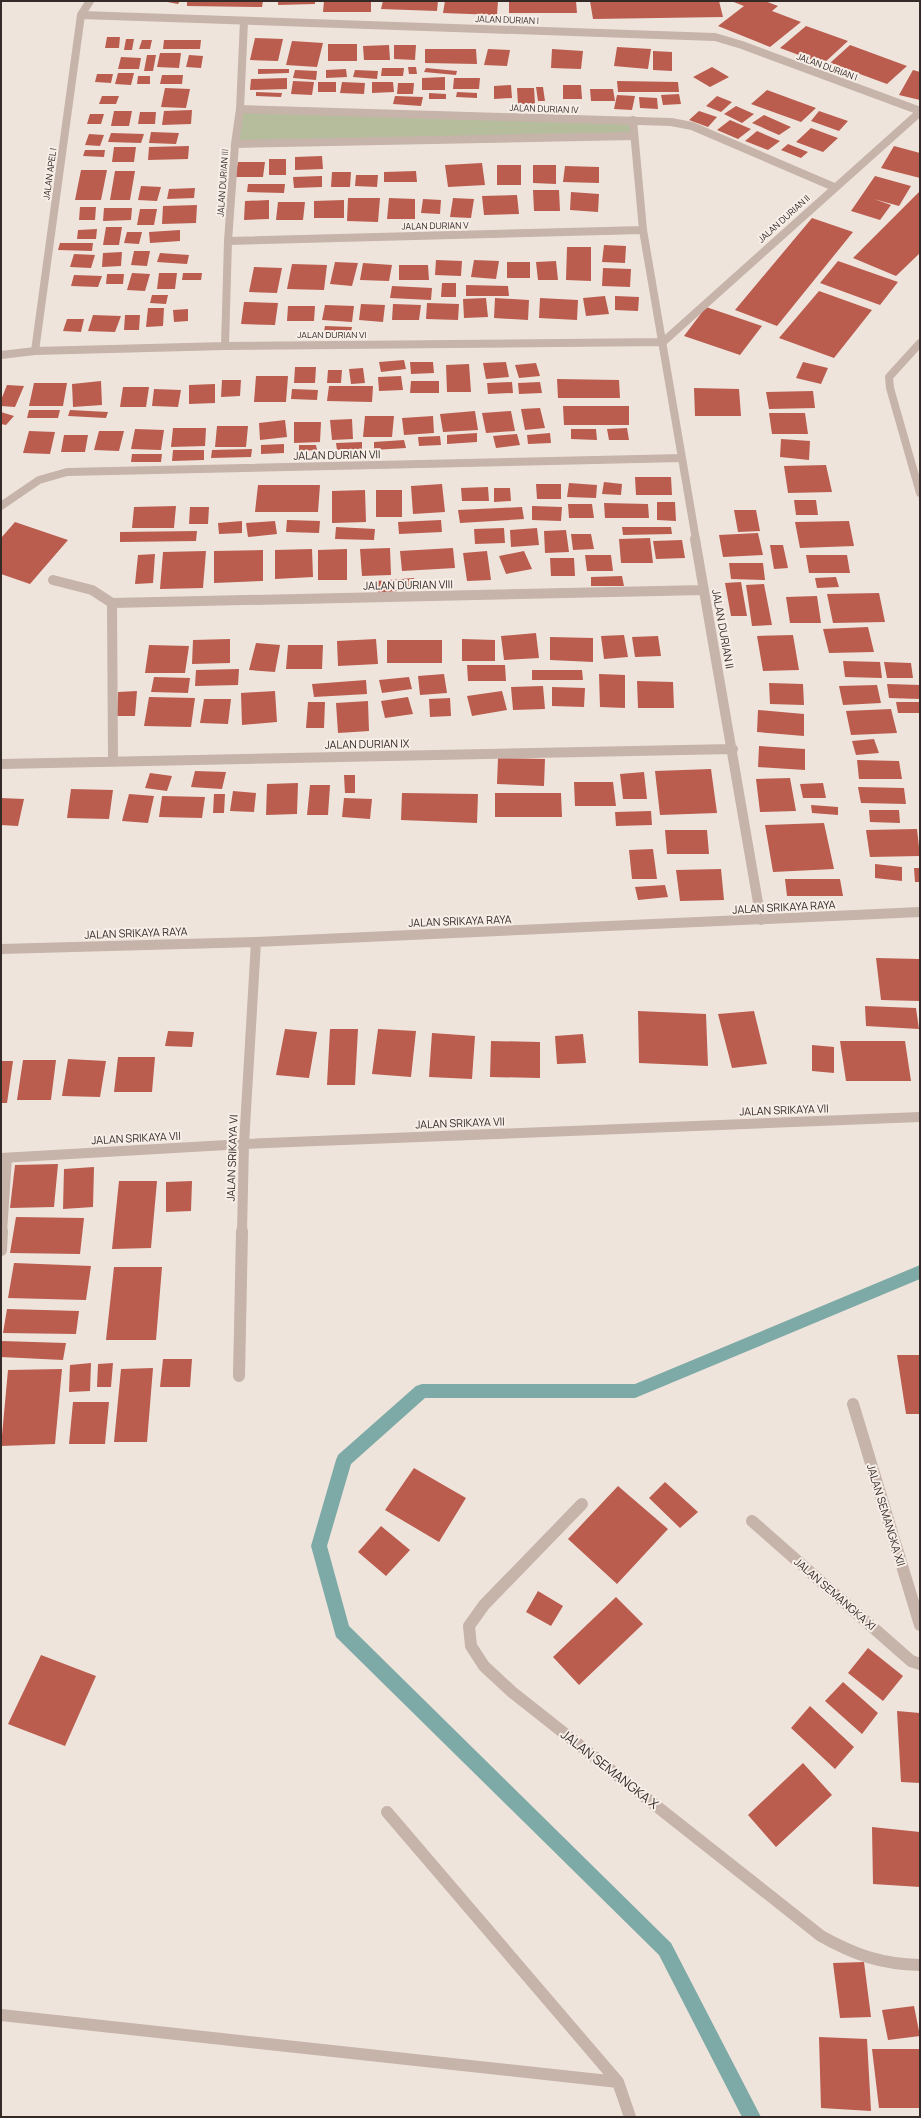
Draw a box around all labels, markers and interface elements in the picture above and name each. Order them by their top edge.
street label: JALAN DURIAN I [475,12,539,27]
street label: JALAN DURIAN I [795,50,859,84]
street label: JALAN DURIAN IV [509,101,579,116]
street label: JALAN APEL I [39,147,60,201]
street label: JALAN DURIAN III [214,149,231,217]
street label: JALAN DURIAN II [755,192,813,246]
street label: JALAN DURIAN V [401,218,469,233]
street label: JALAN DURIAN VI [297,328,367,341]
street label: JALAN DURIAN VII [293,446,381,463]
street label: JALAN DURIAN VIII [363,576,453,593]
street label: JALAN DURIAN II [709,588,738,670]
street label: JALAN DURIAN IX [325,735,410,752]
street label: JALAN SRIKAYA RAYA [732,896,836,917]
street label: JALAN SRIKAYA RAYA [408,911,512,930]
street label: JALAN SRIKAYA RAYA [84,923,188,942]
street label: JALAN SRIKAYA VII [739,1100,829,1119]
street label: JALAN SRIKAYA VII [415,1113,505,1132]
street label: JALAN SRIKAYA VI [222,1114,241,1202]
street label: JALAN SRIKAYA VII [91,1128,181,1147]
street label: JALAN SEMANGKA XII [864,1462,909,1568]
street label: JALAN SEMANGKA XI [791,1554,879,1633]
street label: JALAN SEMANGKA X [557,1725,663,1813]

